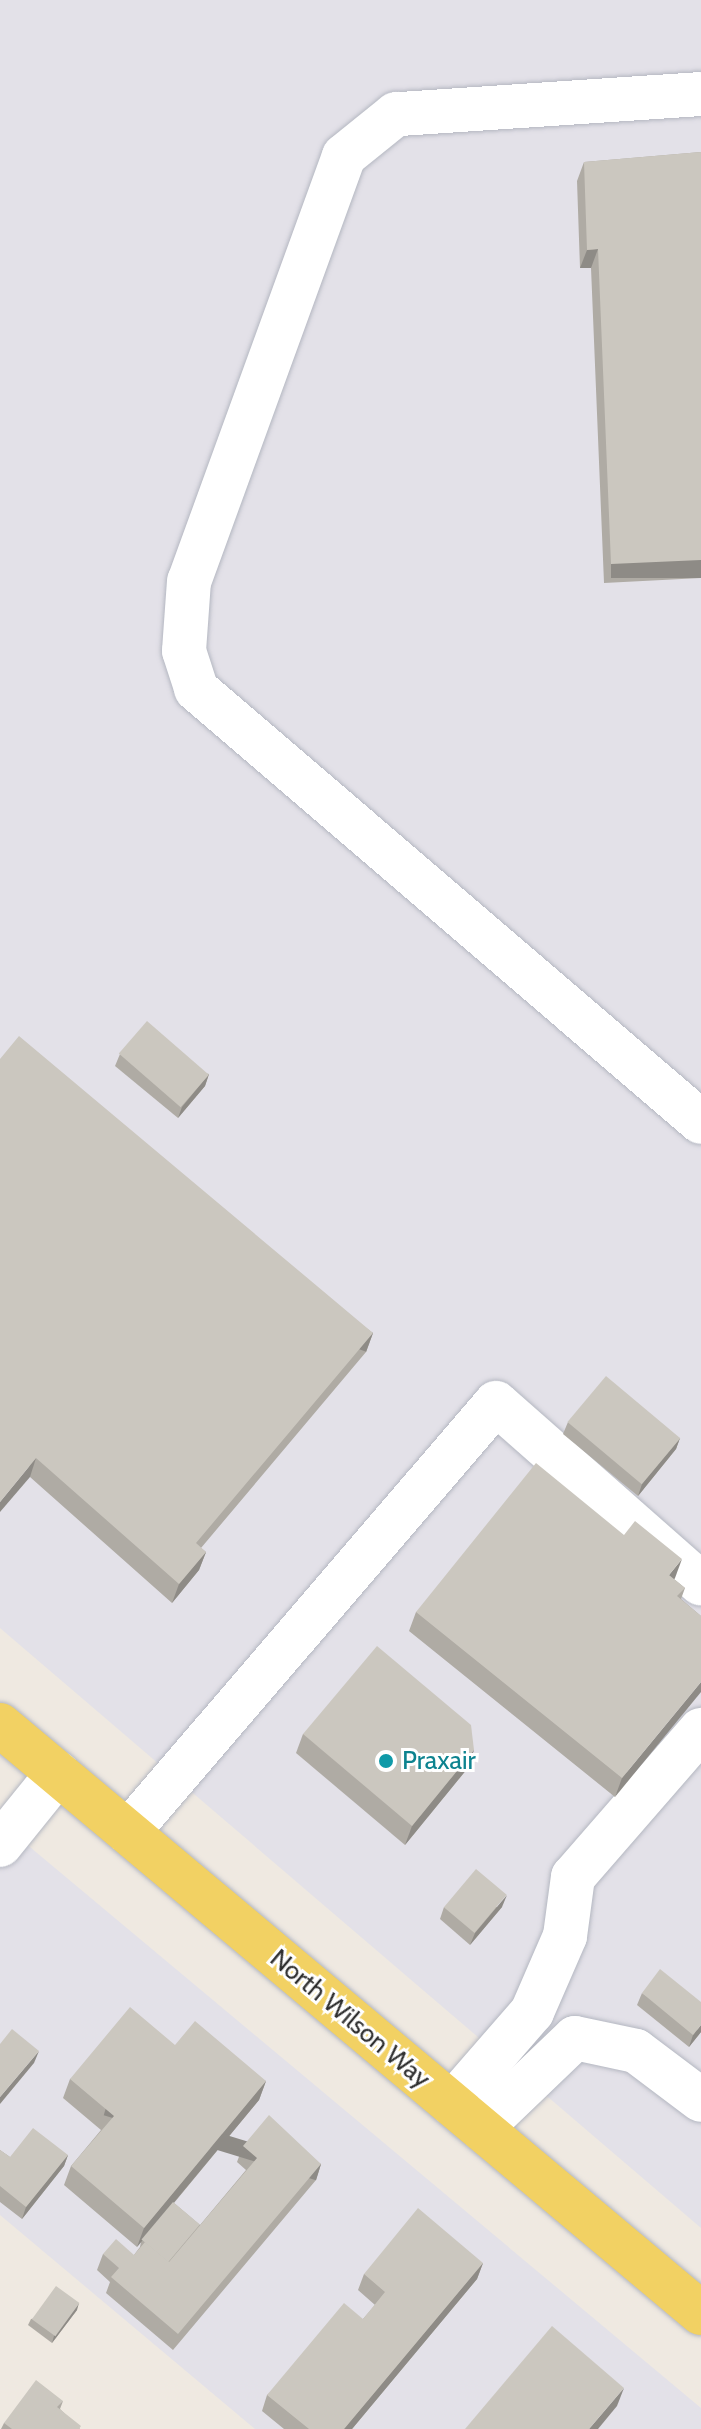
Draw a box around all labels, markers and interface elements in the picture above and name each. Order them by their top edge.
place label: Praxair [402,1745,476,1777]
marker: Praxair [377,1752,395,1770]
street label: North Wilson Way [264,1943,436,2095]

